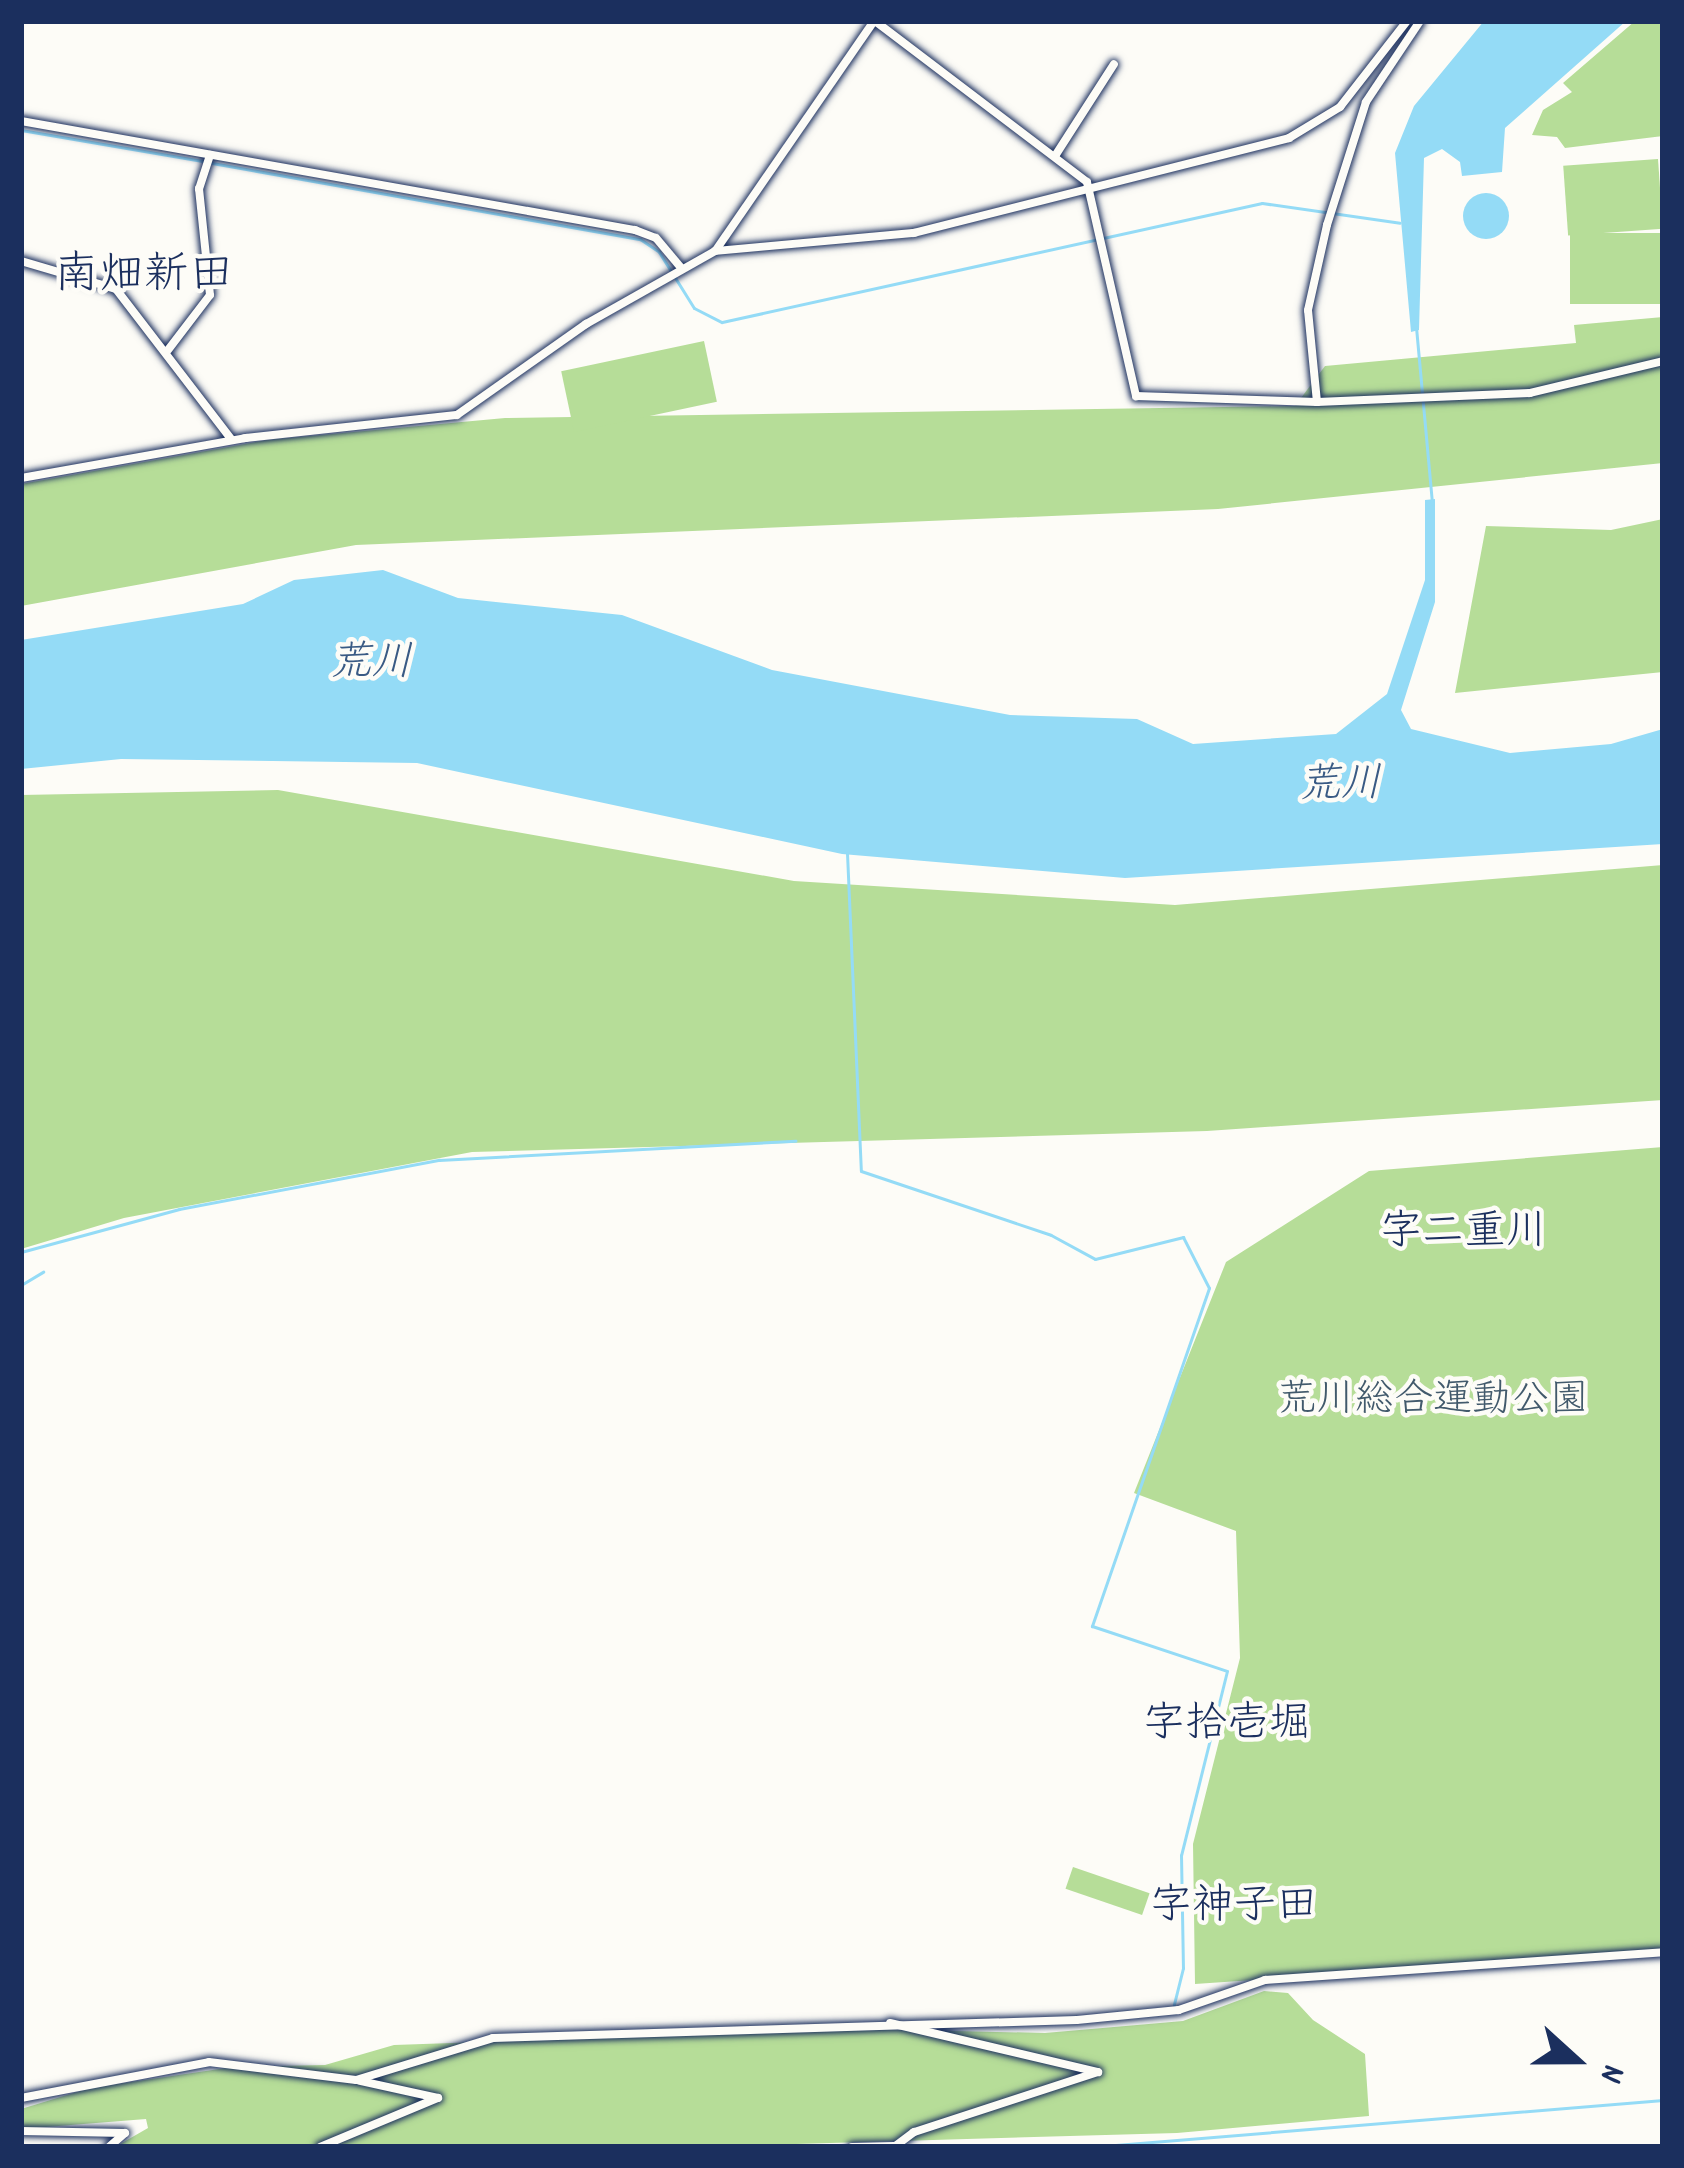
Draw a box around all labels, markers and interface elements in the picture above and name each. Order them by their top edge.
district label: 南畑新田 [54,252,234,306]
water label: 荒川 [329,641,413,691]
water label: 荒川 [1298,762,1382,814]
district label: 字二重川 [1380,1210,1548,1260]
park label: 荒川総合運動公園 [1277,1380,1589,1426]
district label: 字拾壱堀 [1143,1702,1311,1752]
district label: 字神子田 [1150,1884,1318,1934]
north arrow [1516,2000,1636,2120]
text: N [1585,2057,1635,2089]

